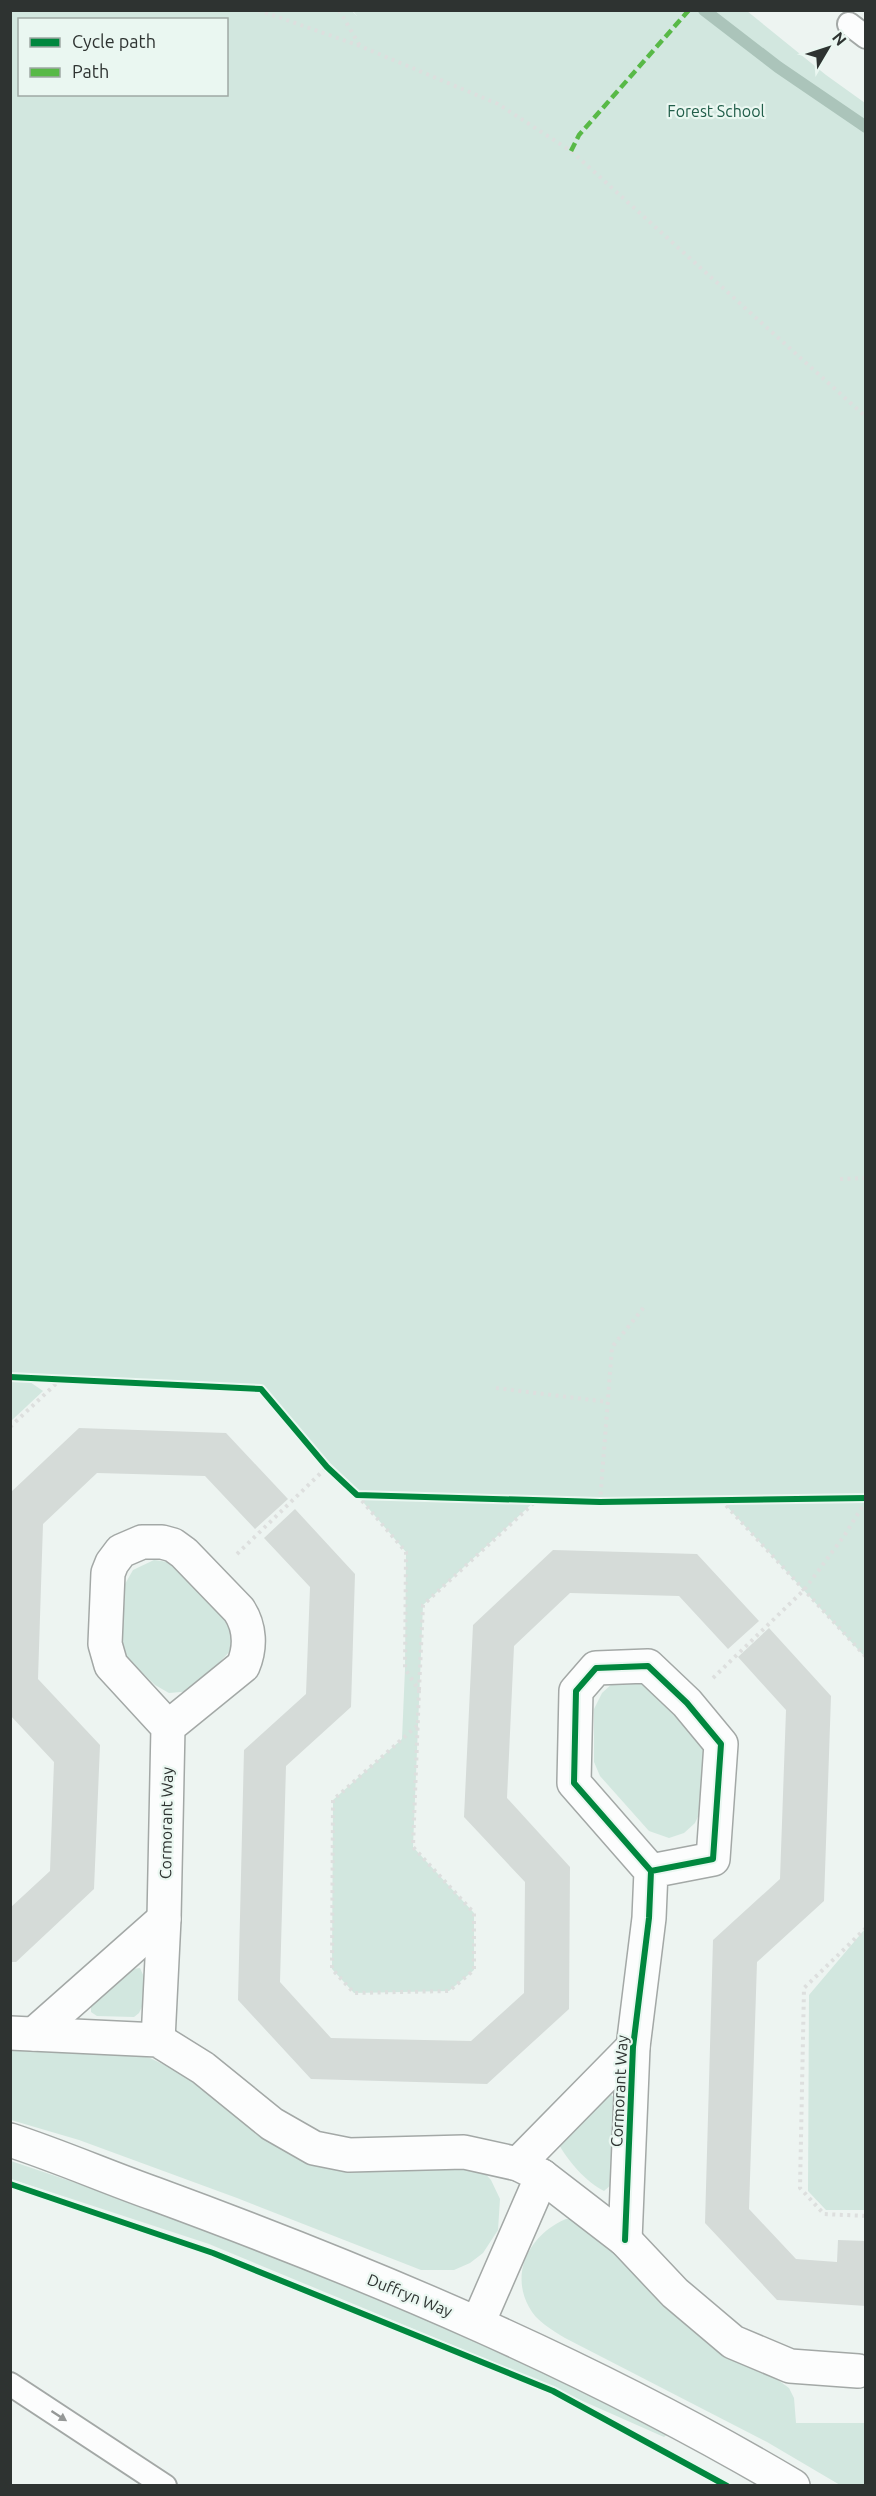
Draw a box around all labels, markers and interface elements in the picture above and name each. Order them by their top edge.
legend [18,18,228,96]
north arrow [798,18,858,78]
text: N [829,28,850,49]
text: Cycle path [72,31,156,51]
text: Path [72,61,109,81]
park label: Forest School [667,102,765,120]
street label: Cormorant Way [156,1766,176,1879]
street label: Cormorant Way [607,2034,631,2147]
street label: Duffryn Way [365,2270,455,2320]
one-way arrow [51,2411,68,2422]

